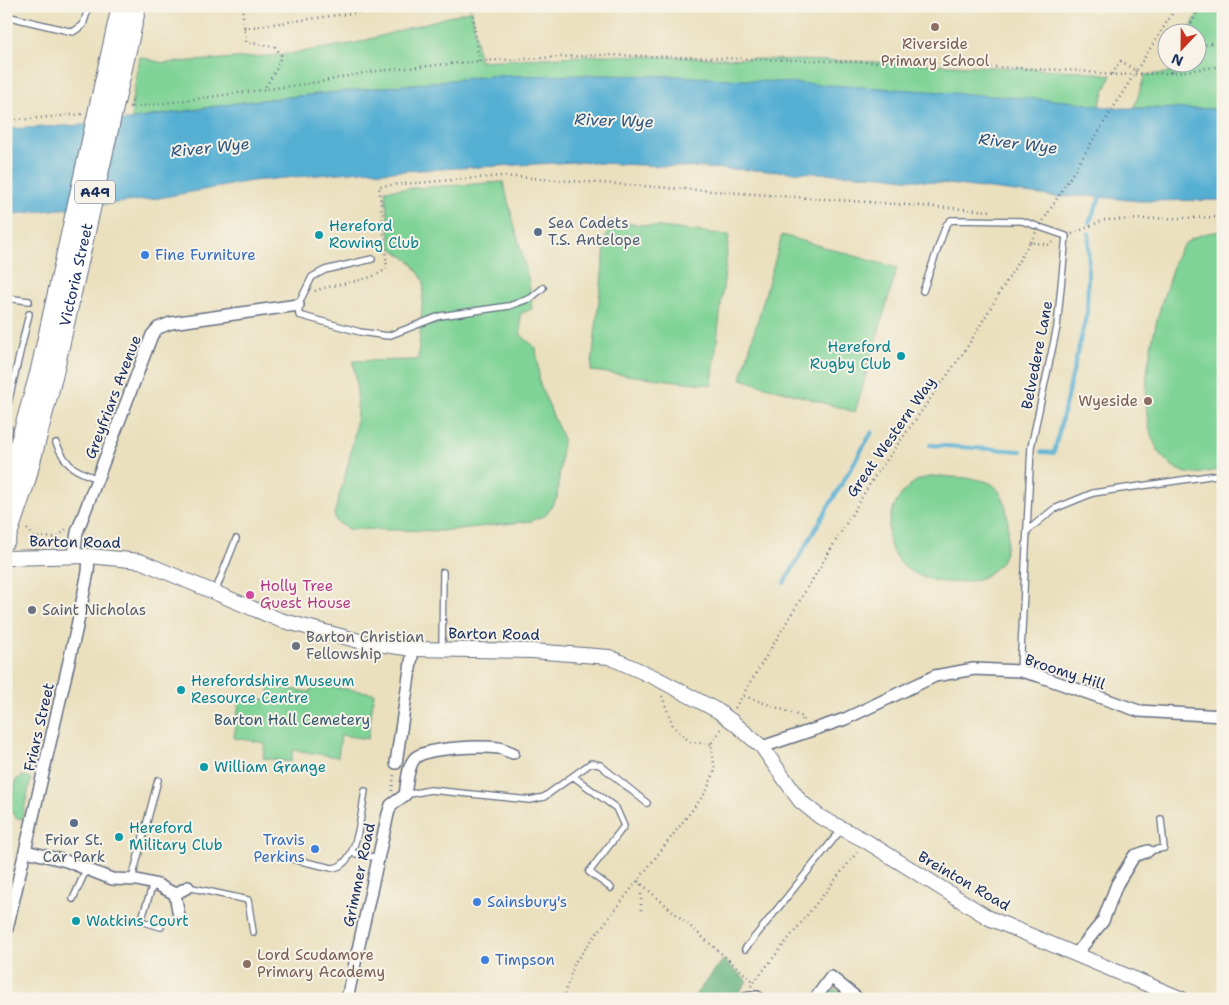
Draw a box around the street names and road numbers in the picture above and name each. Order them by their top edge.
road number: A49 [75,180,115,203]
street label: Victoria Street [55,221,98,328]
street label: Belvedere Lane [1017,299,1057,411]
street label: Greyfriars Avenue [80,332,146,462]
street label: Great Western Way [842,373,940,501]
street label: Barton Road [29,531,121,553]
street label: Barton Road [448,623,540,645]
street label: Broomy Hill [1022,650,1108,695]
street label: Friars Street [19,681,59,773]
street label: Grimmer Road [338,821,380,929]
street label: Breinton Road [914,846,1014,916]

